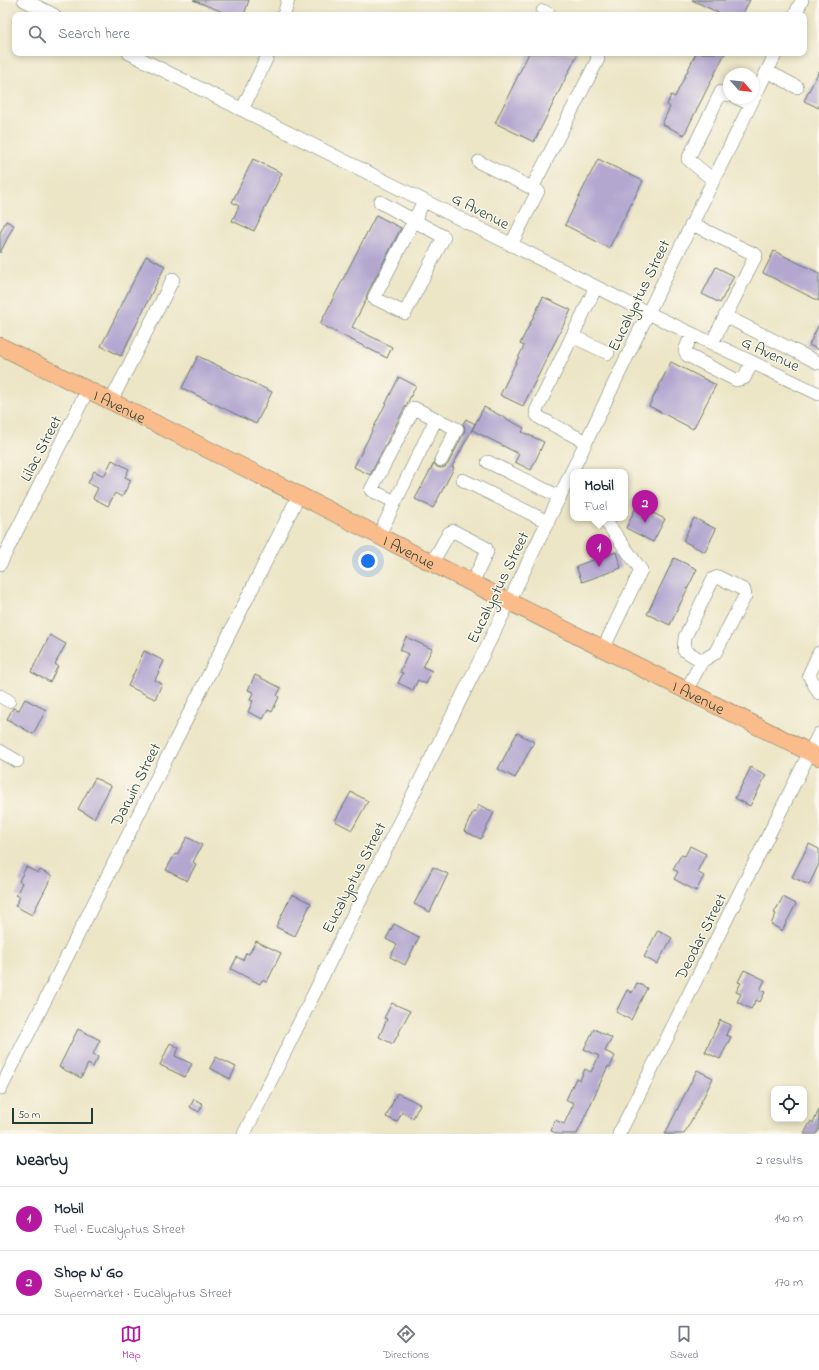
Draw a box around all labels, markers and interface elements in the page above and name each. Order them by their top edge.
search box [12,12,807,56]
icon: search [26,23,48,45]
text: Search here [58,23,130,45]
north arrow [723,68,759,104]
street label: G Avenue [447,187,514,237]
street label: Eucalyptus Street [602,235,678,356]
street label: G Avenue [737,331,804,379]
street label: I Avenue [89,384,150,431]
street label: Lilac Street [15,411,69,486]
popup [570,469,628,521]
text: Mobil [584,475,614,497]
pin: 2 [632,490,658,523]
text: Fuel [584,497,607,516]
street label: Eucalyptus Street [461,527,537,648]
street label: I Avenue [378,530,439,577]
pin: 1 [586,534,612,567]
your location [358,551,378,571]
street label: I Avenue [668,675,729,722]
street label: Darwin Street [105,738,168,832]
street label: Eucalyptus Street [316,818,393,938]
street label: Deodar Street [669,889,734,985]
map controls [771,1086,807,1122]
button: locate [771,1086,807,1122]
scale bar [12,1106,93,1125]
text: 50 m [18,1107,40,1123]
text: Nearby [16,1148,68,1173]
text: 2 results [756,1151,803,1170]
text: Mobil [54,1198,84,1220]
text: 1 [27,1209,31,1228]
text: 140 m [775,1209,803,1228]
text: Fuel · Eucalyptus Street [54,1220,185,1239]
text: Shop N' Go [54,1262,123,1284]
text: 2 [26,1273,32,1292]
text: 170 m [775,1273,803,1292]
text: Supermarket · Eucalyptus Street [54,1284,232,1303]
tab: Map [120,1323,142,1363]
tab: Directions [383,1323,429,1363]
tab: Saved [670,1323,699,1363]

